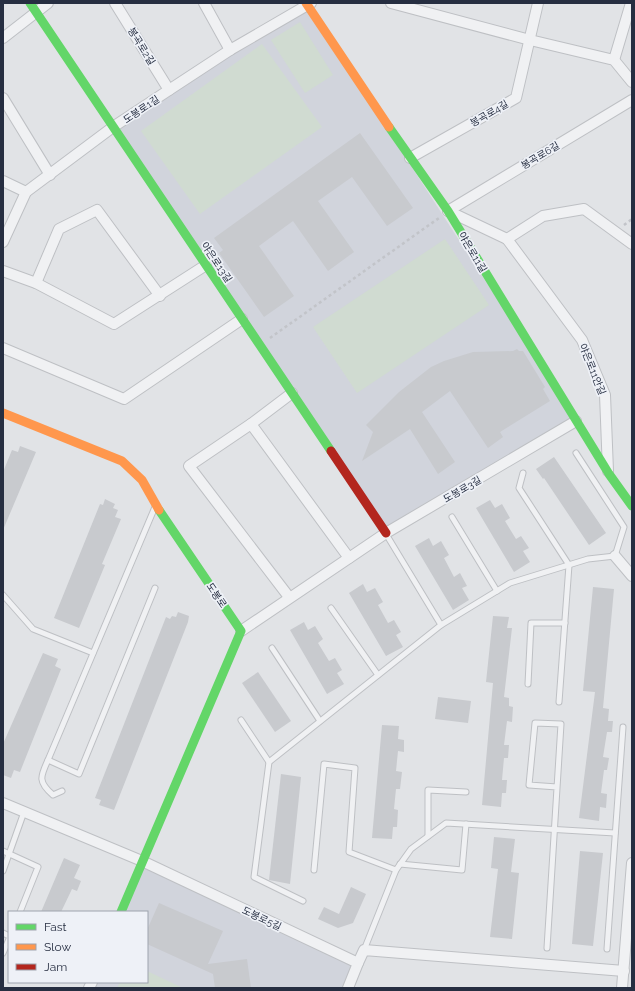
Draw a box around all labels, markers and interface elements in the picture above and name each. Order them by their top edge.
street label: 봉곡로2길 [126,26,157,67]
street label: 도봉로1길 [121,93,161,125]
street label: 봉곡로4길 [468,98,510,129]
street label: 봉곡로6길 [519,140,561,171]
street label: 야은로11길 [456,230,489,275]
street label: 야은로13길 [199,240,234,285]
street label: 야은로11안길 [577,342,608,397]
street label: 도봉로3길 [441,474,483,505]
street label: 도봉로 [204,581,229,610]
street label: 도봉로5길 [240,905,283,932]
legend [8,911,148,983]
text: Fast [44,920,67,934]
text: Slow [44,940,71,954]
text: Jam [44,960,67,974]

